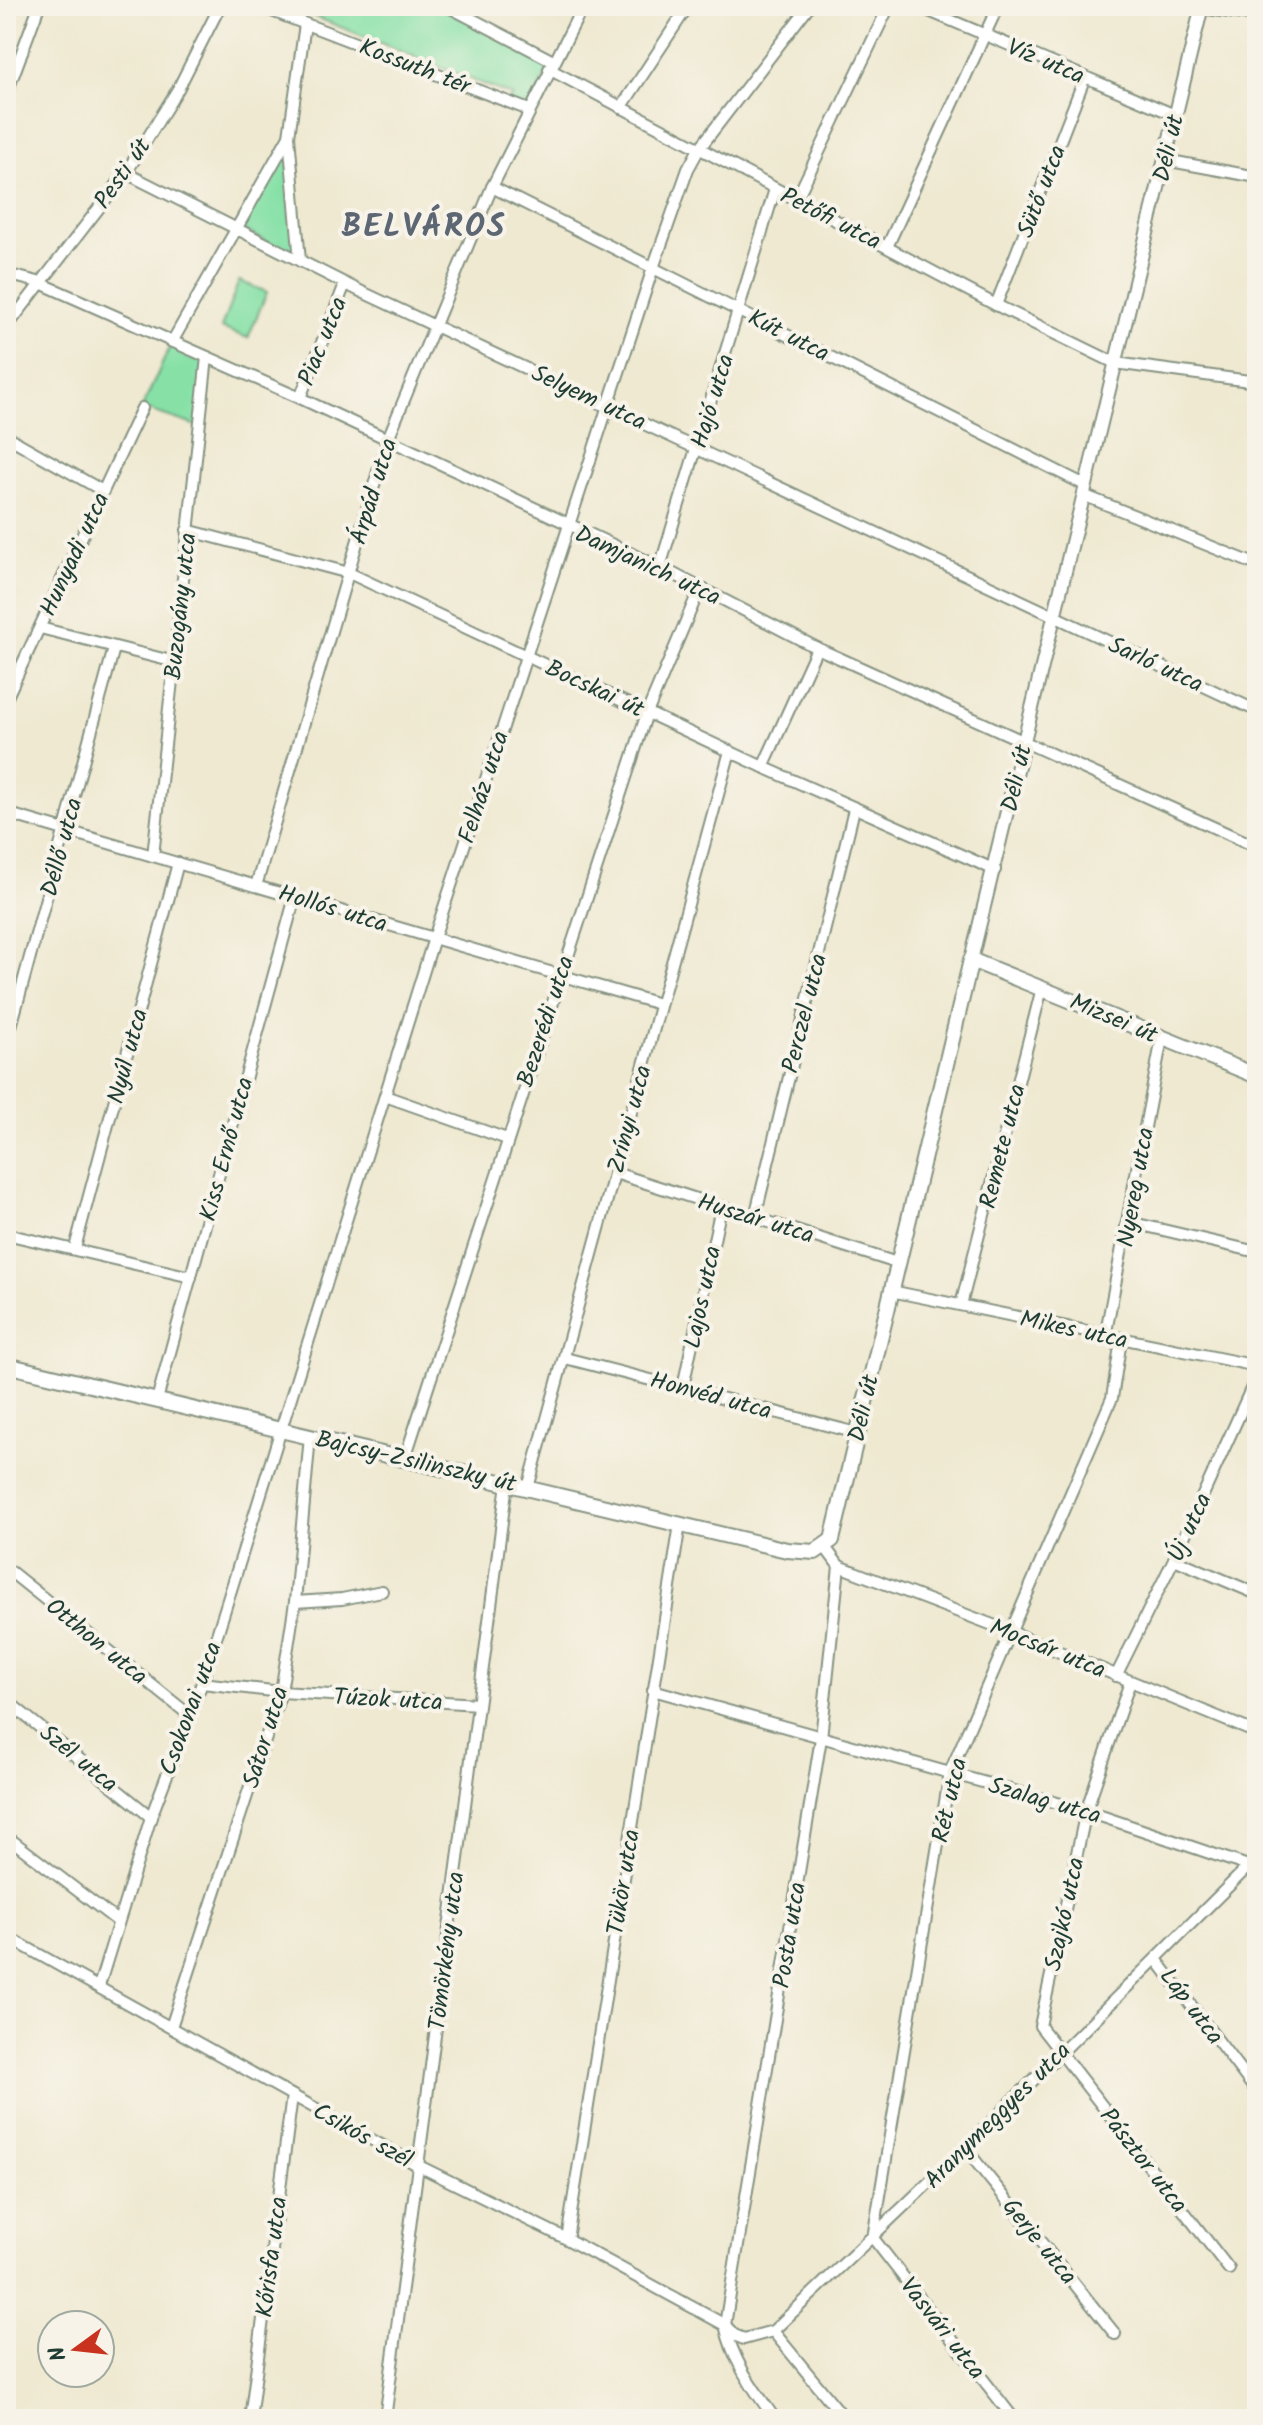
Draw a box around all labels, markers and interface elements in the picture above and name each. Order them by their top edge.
street label: Kossuth tér [353,28,478,107]
street label: Víz utca [1000,29,1091,96]
street label: Déli út [1143,110,1196,186]
street label: Pesti út [84,130,162,218]
street label: Sütő utca [1007,139,1078,244]
street label: Petőfi utca [773,177,888,261]
district label: BELVÁROS [342,202,507,253]
street label: Piac utca [288,291,359,392]
street label: Kút utca [741,299,836,374]
street label: Hajó utca [681,350,746,453]
street label: Selyem utca [524,355,652,442]
street label: Árpád utca [340,433,409,550]
street label: Hunyadi utca [30,486,121,623]
street label: Damjanich utca [568,515,727,617]
street label: Buzogány utca [154,531,209,682]
street label: Sarló utca [1101,626,1209,704]
street label: Bocskai út [538,649,651,730]
street label: Felház utca [448,726,521,849]
street label: Déli út [991,740,1044,816]
street label: Déllő utca [31,794,94,901]
street label: Hollós utca [273,874,392,944]
street label: Perczel utca [772,949,839,1077]
street label: Bezerédi utca [507,951,586,1092]
street label: Mizsei út [1063,983,1164,1056]
street label: Nyúl utca [97,1004,160,1108]
street label: Zrínyi utca [597,1061,664,1178]
street label: Kiss Ernő utca [189,1073,265,1226]
street label: Remete utca [969,1080,1038,1213]
street label: Nyereg utca [1107,1124,1166,1250]
street label: Huszár utca [692,1183,819,1256]
street label: Lajos utca [674,1242,733,1352]
street label: Mikes utca [1016,1300,1131,1361]
street label: Honvéd utca [645,1361,776,1431]
street label: Déli út [838,1370,891,1446]
street label: Bajcsy-Zsilinszky út [312,1420,520,1505]
street label: Új utca [1157,1486,1223,1569]
street label: Otthon utca [36,1589,156,1696]
street label: Mocsár utca [983,1608,1111,1690]
street label: Csokonai utca [149,1636,234,1781]
street label: Túzok utca [332,1678,444,1723]
street label: Sátor utca [232,1682,300,1793]
street label: Szél utca [30,1715,126,1803]
street label: Rét utca [922,1754,979,1847]
street label: Szalag utca [984,1767,1105,1836]
street label: Tükör utca [597,1826,652,1938]
street label: Szajkó utca [1034,1854,1097,1975]
street label: Tömörkény utca [418,1870,477,2033]
street label: Posta utca [763,1879,818,1991]
street label: Láp utca [1149,1960,1233,2054]
street label: Aranymeggyes utca [915,2033,1081,2199]
street label: Csikós szél [305,2093,420,2180]
street label: Pásztor utca [1089,2099,1197,2222]
street label: Gerje utca [991,2190,1086,2294]
street label: Kőrisfa utca [246,2194,299,2320]
street label: Vasvári utca [889,2269,995,2389]
north arrow [36,2309,116,2389]
text: N [40,2342,78,2365]

